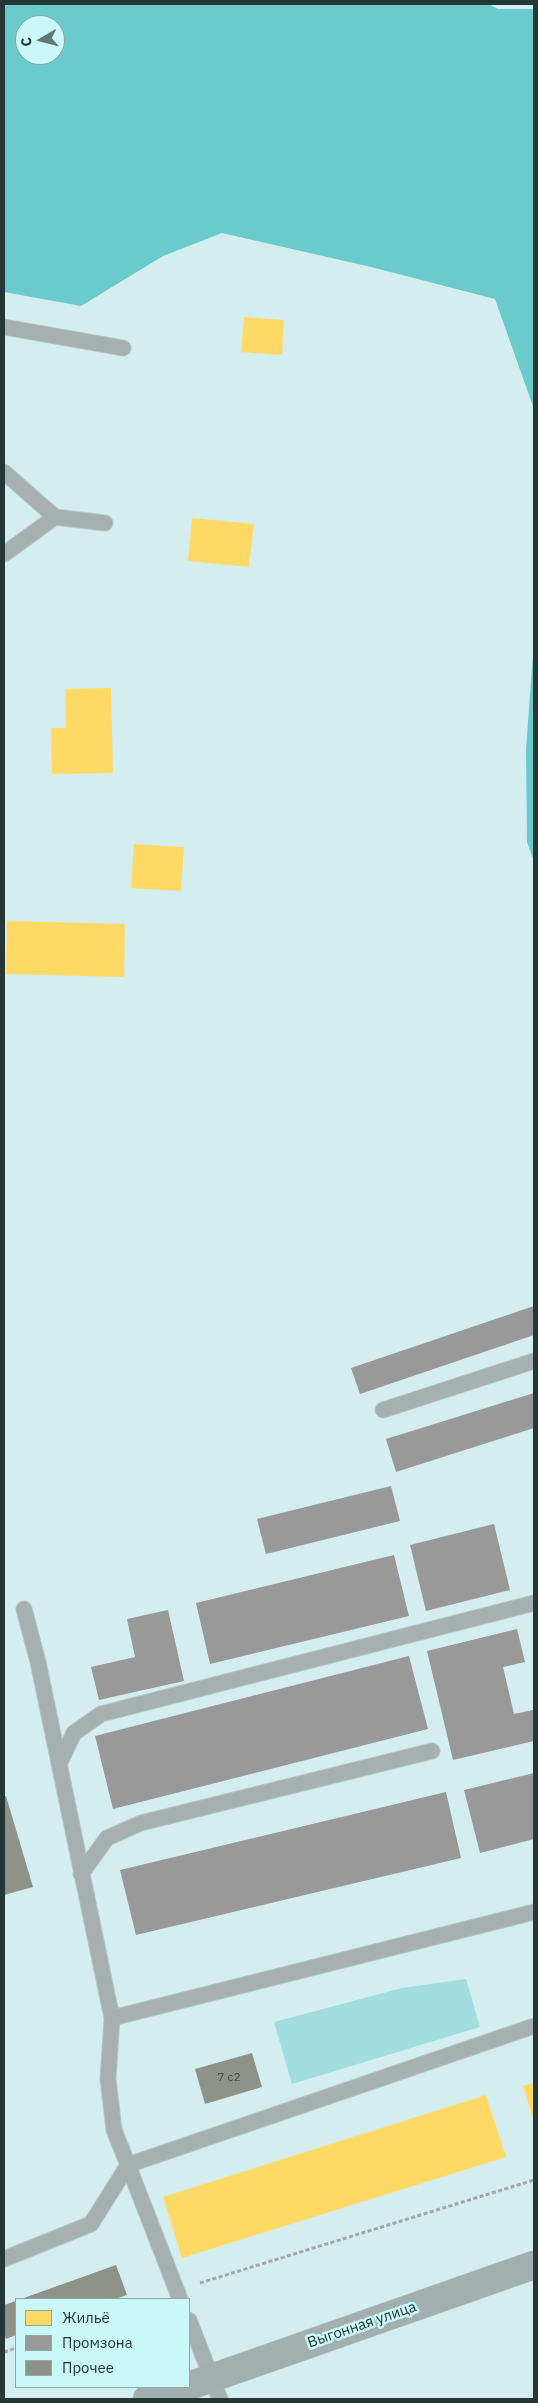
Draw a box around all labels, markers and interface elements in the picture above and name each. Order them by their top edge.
north arrow [15,15,65,65]
text: С [17,36,36,48]
house number: 7 с2 [217,2071,241,2085]
legend [15,2298,190,2388]
street label: Выгонная улица [305,2298,419,2352]
text: Жильё [62,2308,110,2327]
text: Промзона [62,2333,133,2352]
text: Прочее [62,2358,114,2377]

